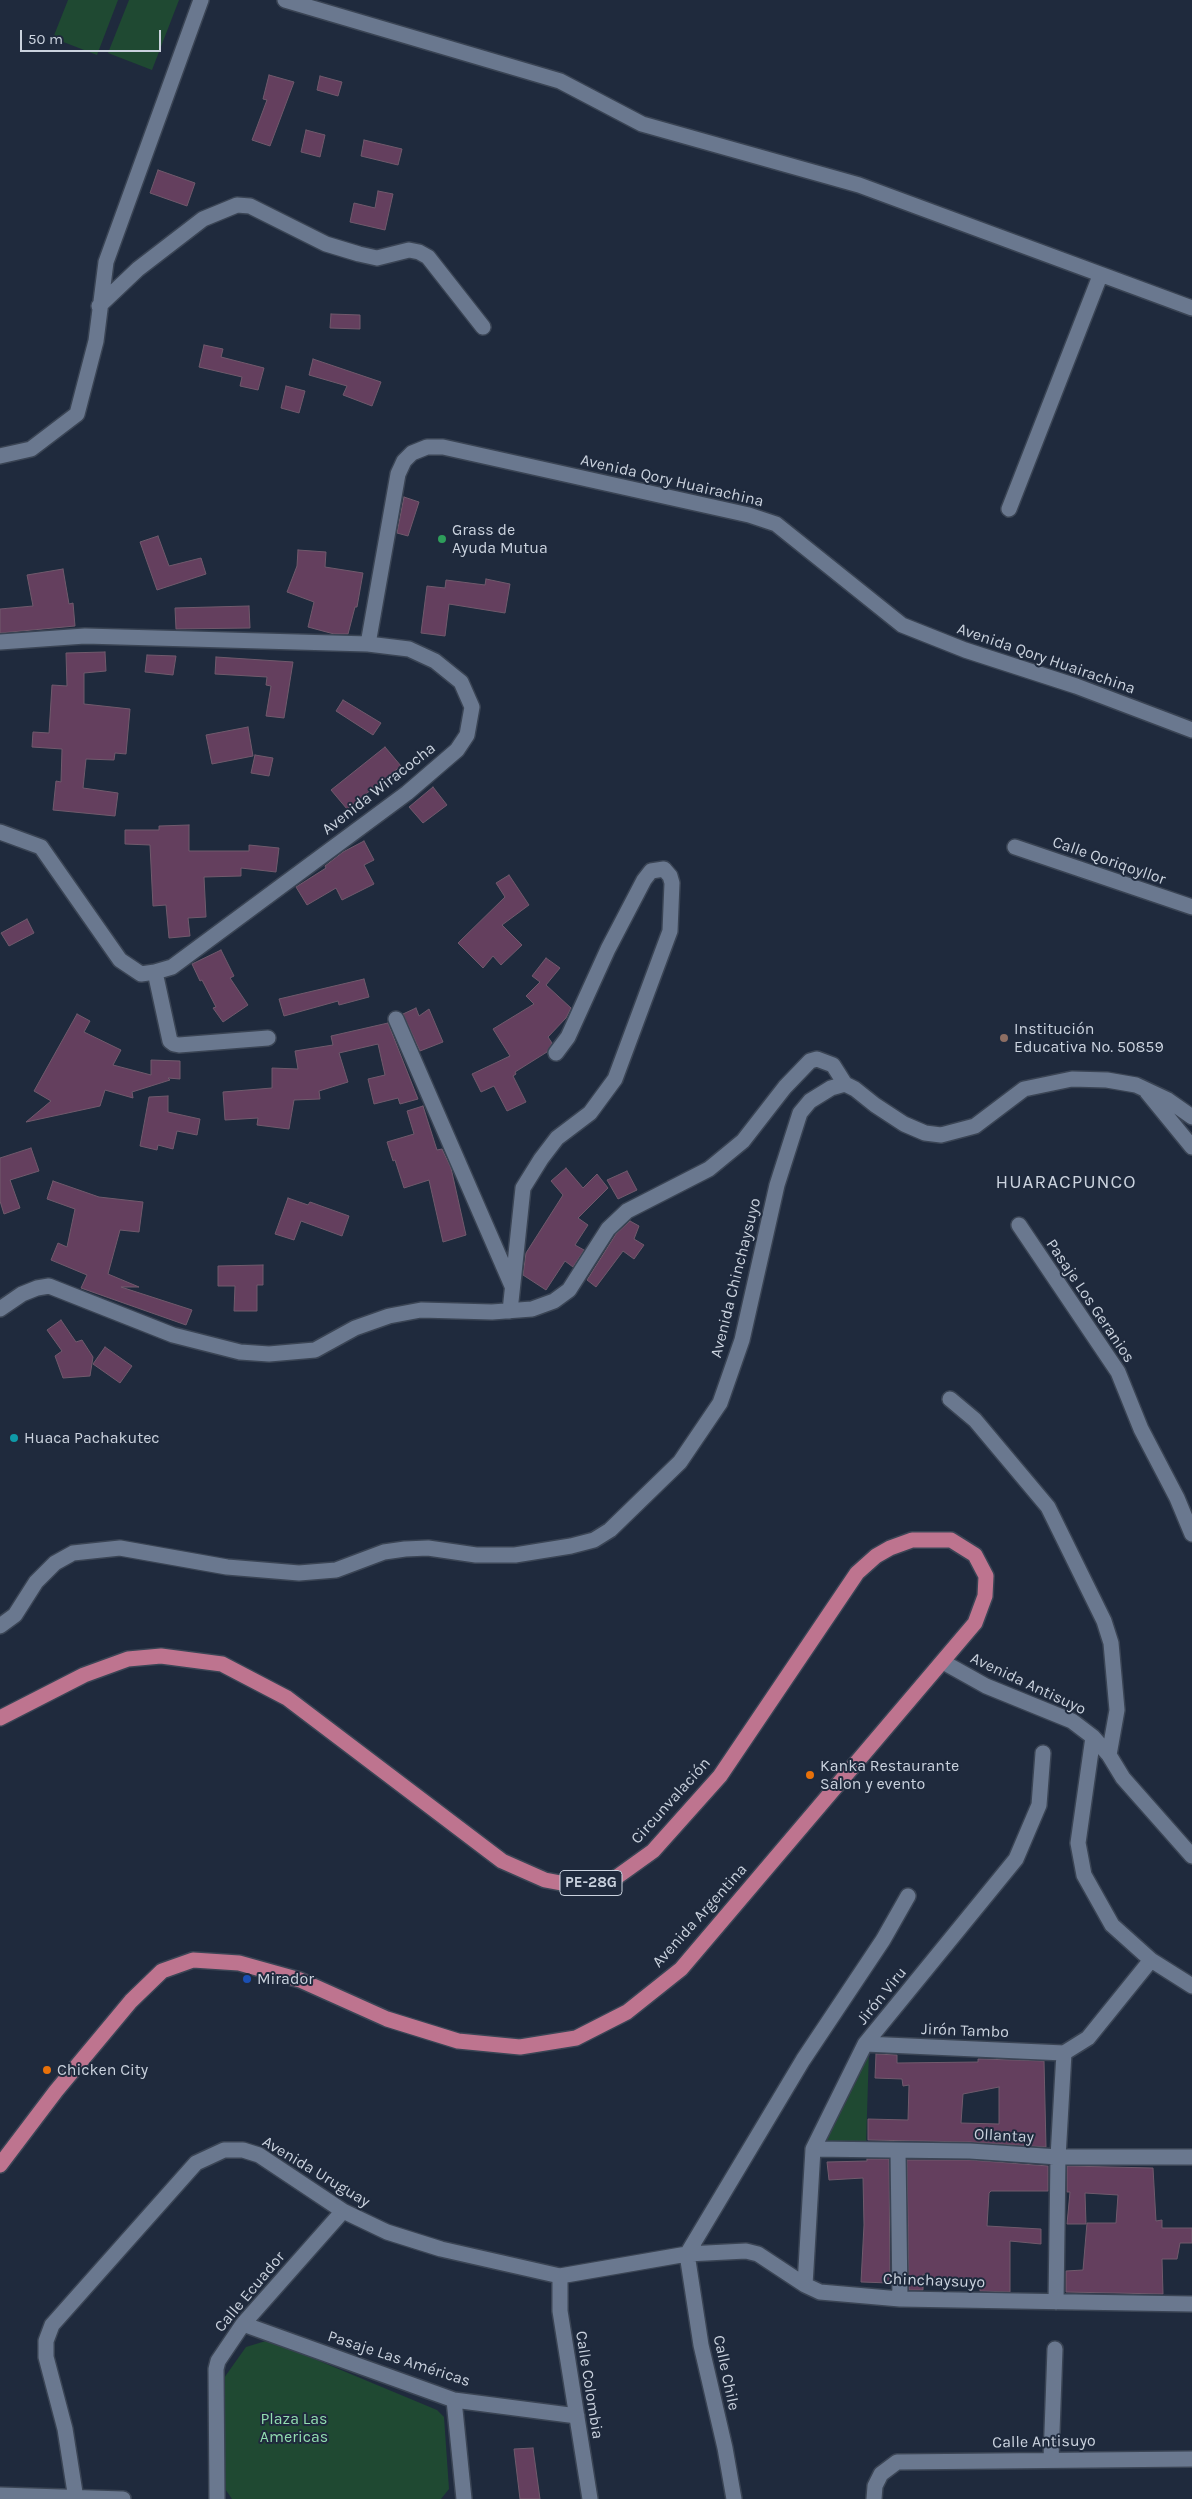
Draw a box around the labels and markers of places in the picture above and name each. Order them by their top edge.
place label: Grass de Ayuda Mutua [452,520,548,558]
marker: Grass de Ayuda Mutua [436,533,448,545]
place label: Institución Educativa No. 50859 [1014,1019,1164,1057]
marker: Institución Educativa No. 50859 [998,1032,1010,1044]
place label: Huaca Pachakutec [24,1428,160,1448]
marker: Huaca Pachakutec [8,1432,20,1444]
place label: Kanka Restaurante Salon y evento [820,1756,959,1794]
marker: Kanka Restaurante Salon y evento [804,1769,816,1781]
place label: Mirador [257,1969,314,1989]
marker: Mirador [241,1973,253,1985]
place label: Chicken City [57,2060,148,2080]
marker: Chicken City [41,2064,53,2076]

